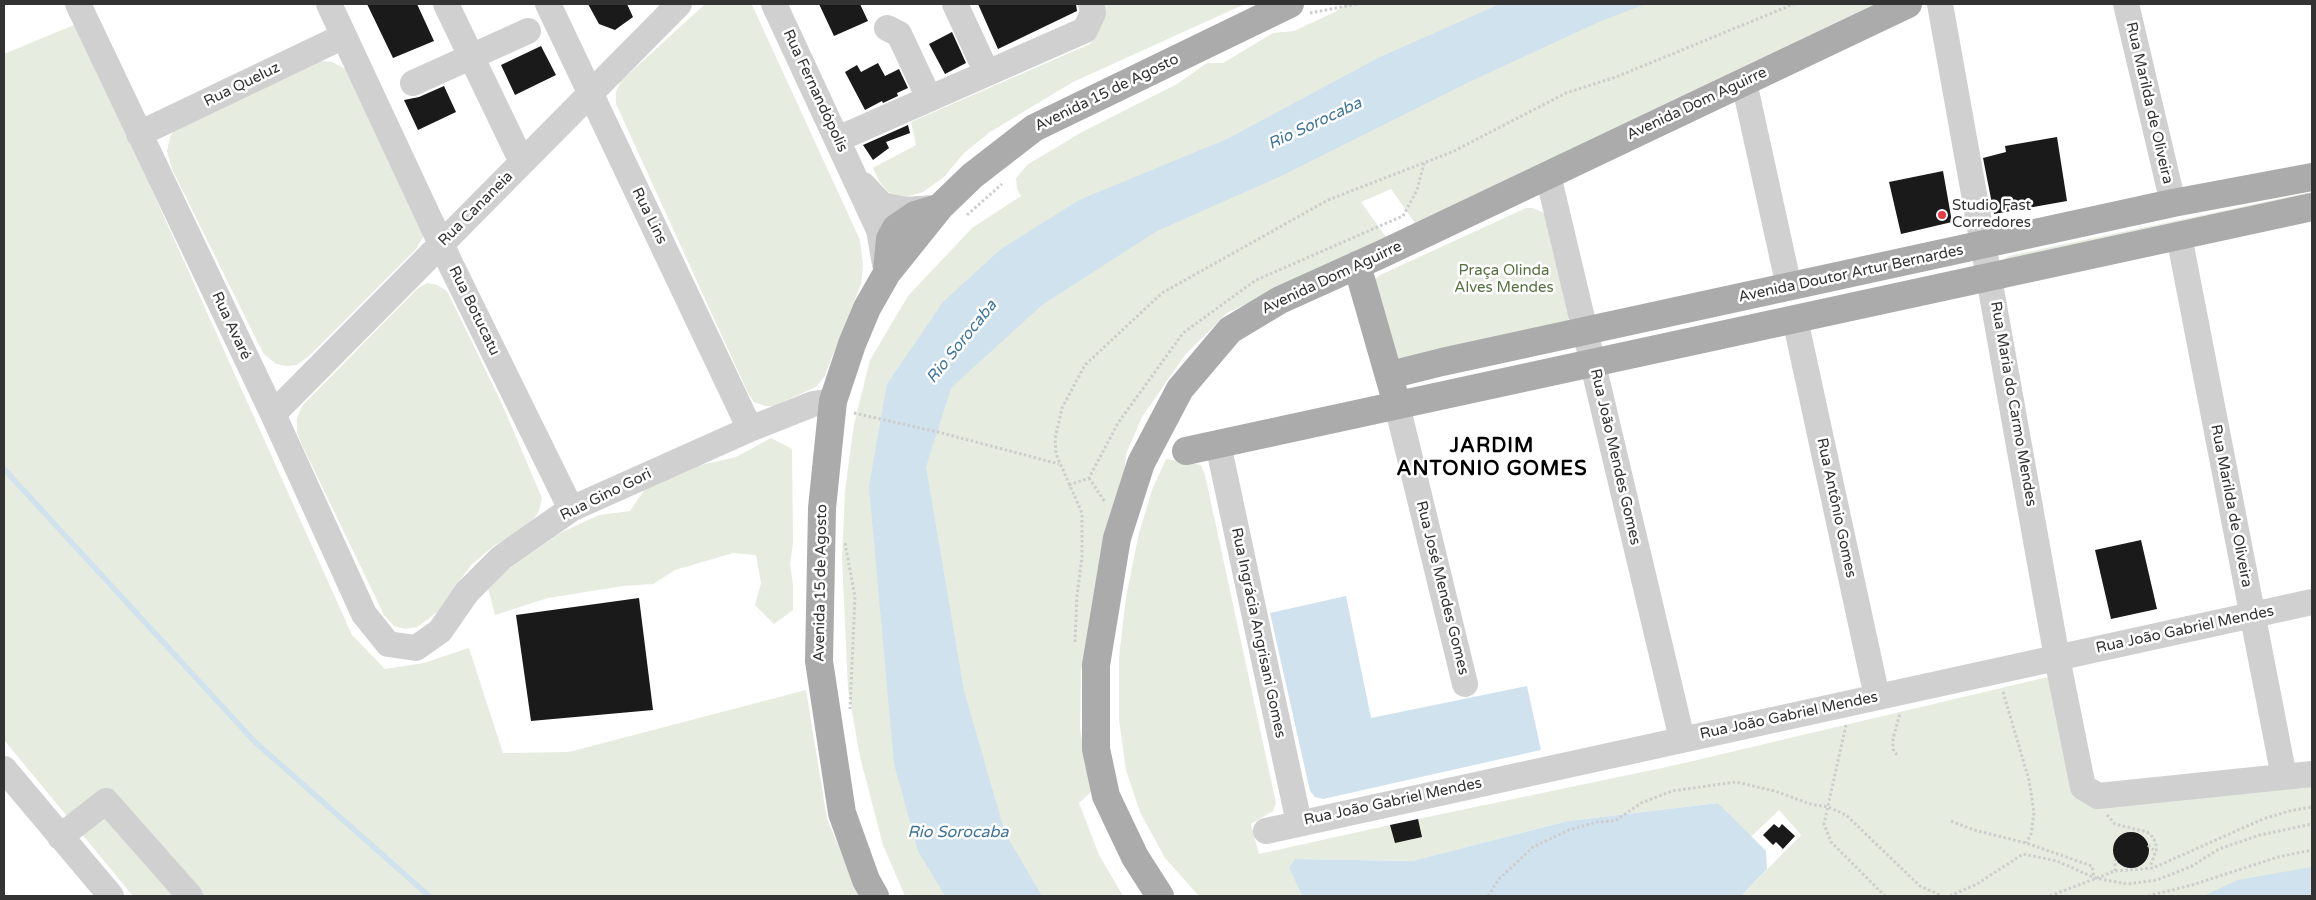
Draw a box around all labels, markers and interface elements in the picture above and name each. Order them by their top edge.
street label: Rua Marilda de Oliveira [2122,20,2176,186]
street label: Rua Fernandópolis [779,27,851,155]
street label: Avenida 15 de Agosto [1032,50,1182,136]
street label: Rua Queluz [201,59,283,111]
street label: Avenida Dom Aguirre [1624,64,1770,144]
water label: Rio Sorocaba [1265,94,1365,154]
street label: Rua Cananeia [435,168,517,250]
street label: Rua Lins [628,185,670,247]
place label: Studio Fast Corredores [1952,197,2031,232]
marker: Studio Fast Corredores [1936,209,1948,221]
street label: Avenida Dom Aguirre [1259,238,1405,318]
street label: Avenida Doutor Artur Bernardes [1737,241,1965,307]
park label: Praça Olinda Alves Mendes [1454,262,1554,297]
street label: Rua Botucatu [445,263,503,359]
street label: Rua Avaré [207,289,255,363]
water label: Rio Sorocaba [923,297,1001,387]
street label: Rua Maria do Carmo Mendes [1986,300,2040,508]
street label: Rua João Mendes Gomes [1586,367,1644,547]
street label: Rua Marilda de Oliveira [2206,423,2256,589]
district label: JARDIM ANTONIO GOMES [1395,435,1589,482]
street label: Rua Antônio Gomes [1812,436,1860,580]
street label: Rua Gino Gori [557,465,655,525]
street label: Rua José Mendes Gomes [1412,499,1472,677]
street label: Avenida 15 de Agosto [811,504,831,662]
street label: Rua Ingrácia Angrisani Gomes [1227,526,1289,740]
street label: Rua João Gabriel Mendes [2094,602,2276,658]
street label: Rua João Gabriel Mendes [1698,688,1880,744]
street label: Rua João Gabriel Mendes [1302,774,1484,830]
water label: Rio Sorocaba [907,823,1009,843]

